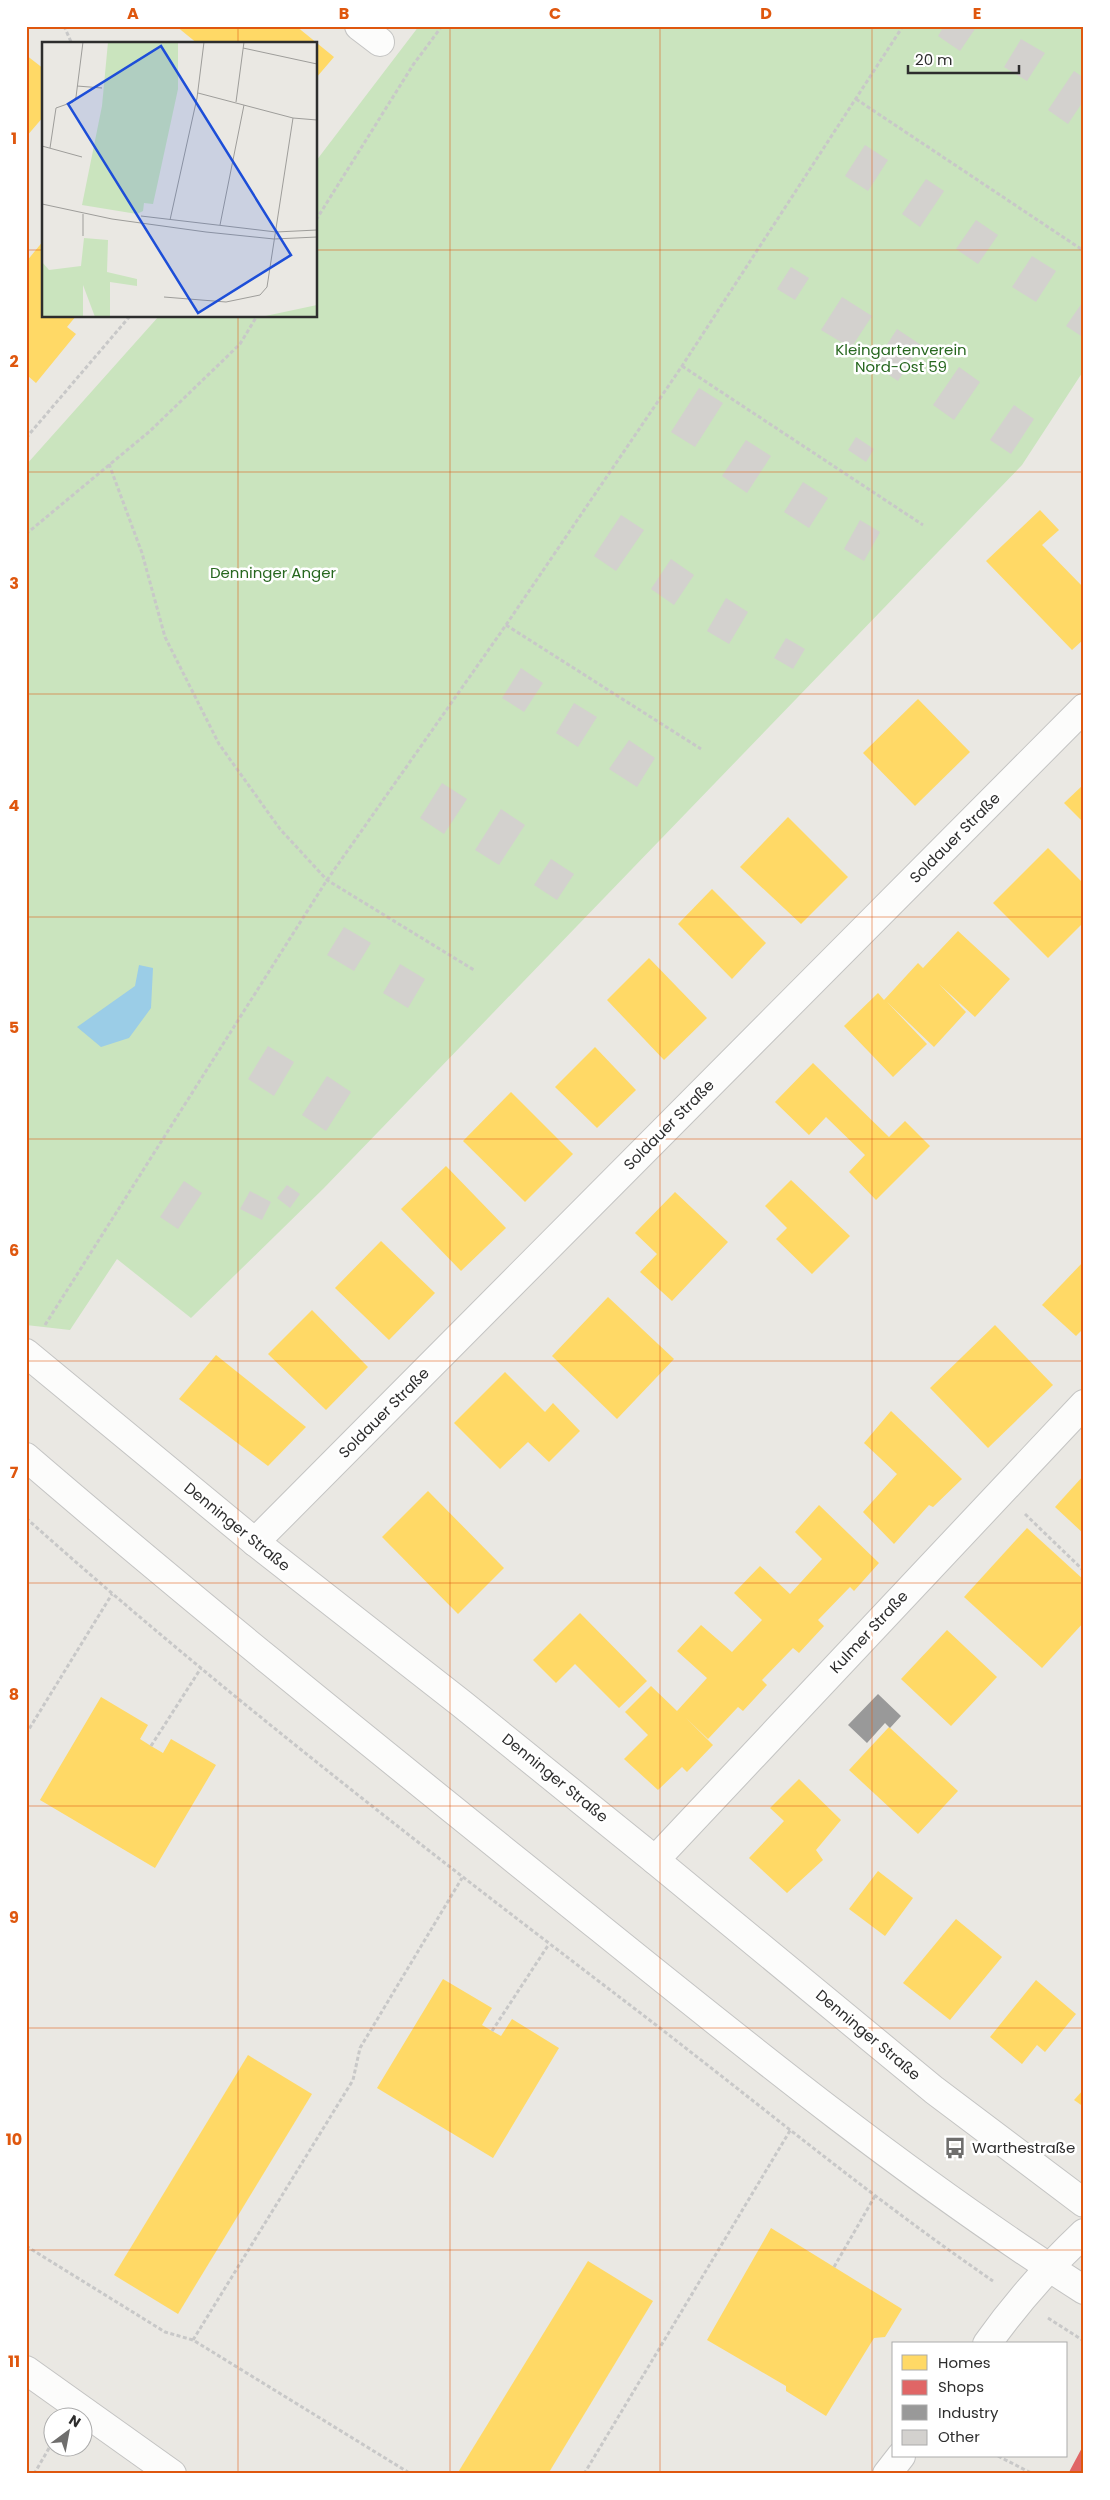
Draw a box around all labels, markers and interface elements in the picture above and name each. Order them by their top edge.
text: A [127,2,139,25]
text: B [339,2,349,25]
text: C [549,2,561,25]
text: D [760,2,772,25]
text: E [973,2,981,25]
inset map [42,42,318,318]
scale bar [908,42,1019,74]
text: 20 m [915,49,953,70]
text: 1 [11,127,17,150]
park label: Kleingartenverein Nord-Ost 59 [835,339,967,377]
text: 2 [9,350,19,373]
park label: Denninger Anger [210,562,336,583]
text: 3 [9,572,19,595]
street label: Soldauer Straße [905,788,1005,888]
text: 4 [9,794,20,817]
text: 5 [9,1016,19,1039]
street label: Soldauer Straße [619,1075,719,1175]
text: 6 [9,1239,19,1262]
street label: Soldauer Straße [334,1363,434,1463]
text: 7 [10,1461,19,1484]
street label: Denninger Straße [180,1477,295,1576]
street label: Kulmer Straße [825,1586,913,1678]
text: 8 [9,1683,19,1706]
street label: Denninger Straße [498,1728,613,1827]
text: 9 [9,1906,19,1929]
street label: Denninger Straße [811,1984,925,2085]
text: 10 [6,2128,22,2151]
bus stop icon: Warthestraße [942,2135,968,2161]
place label: Warthestraße [972,2137,1075,2158]
legend [892,2342,1068,2458]
text: 11 [8,2350,20,2373]
text: Homes [938,2352,991,2373]
text: Shops [938,2376,984,2397]
text: Industry [938,2402,999,2423]
north arrow [42,2408,92,2458]
text: N [65,2410,85,2432]
text: Other [938,2426,980,2447]

